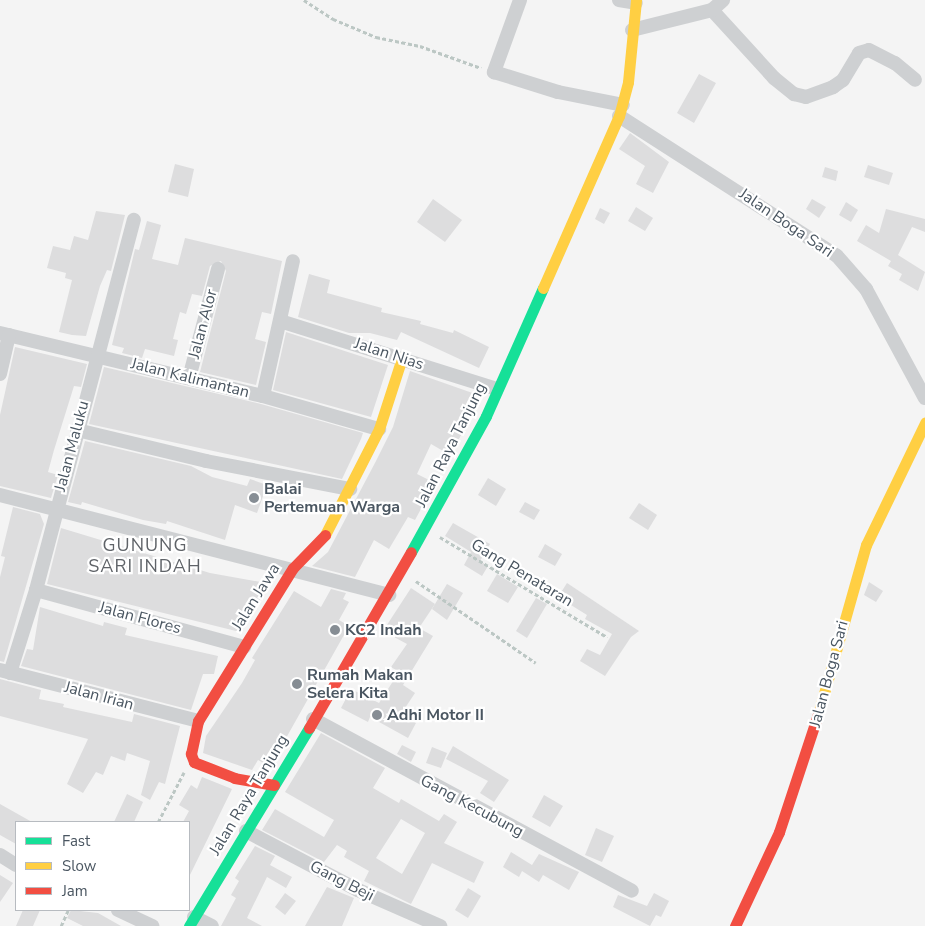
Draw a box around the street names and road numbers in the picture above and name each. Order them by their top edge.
street label: Jalan Boga Sari [735,184,837,262]
street label: Jalan Alor [185,287,221,361]
street label: Jalan Nias [352,334,426,374]
street label: Jalan Kalimantan [129,354,251,402]
street label: Jalan Raya Tanjung [411,380,491,510]
street label: Jalan Maluku [51,399,93,493]
street label: Gang Penataran [467,535,577,611]
street label: Jalan Jawa [228,560,284,634]
street label: Jalan Flores [97,598,183,638]
street label: Jalan Boga Sari [806,619,852,729]
street label: Jalan Irian [62,678,136,714]
street label: Jalan Raya Tanjung [205,731,293,859]
street label: Gang Kecubung [417,771,527,841]
street label: Gang Beji [307,857,377,905]

